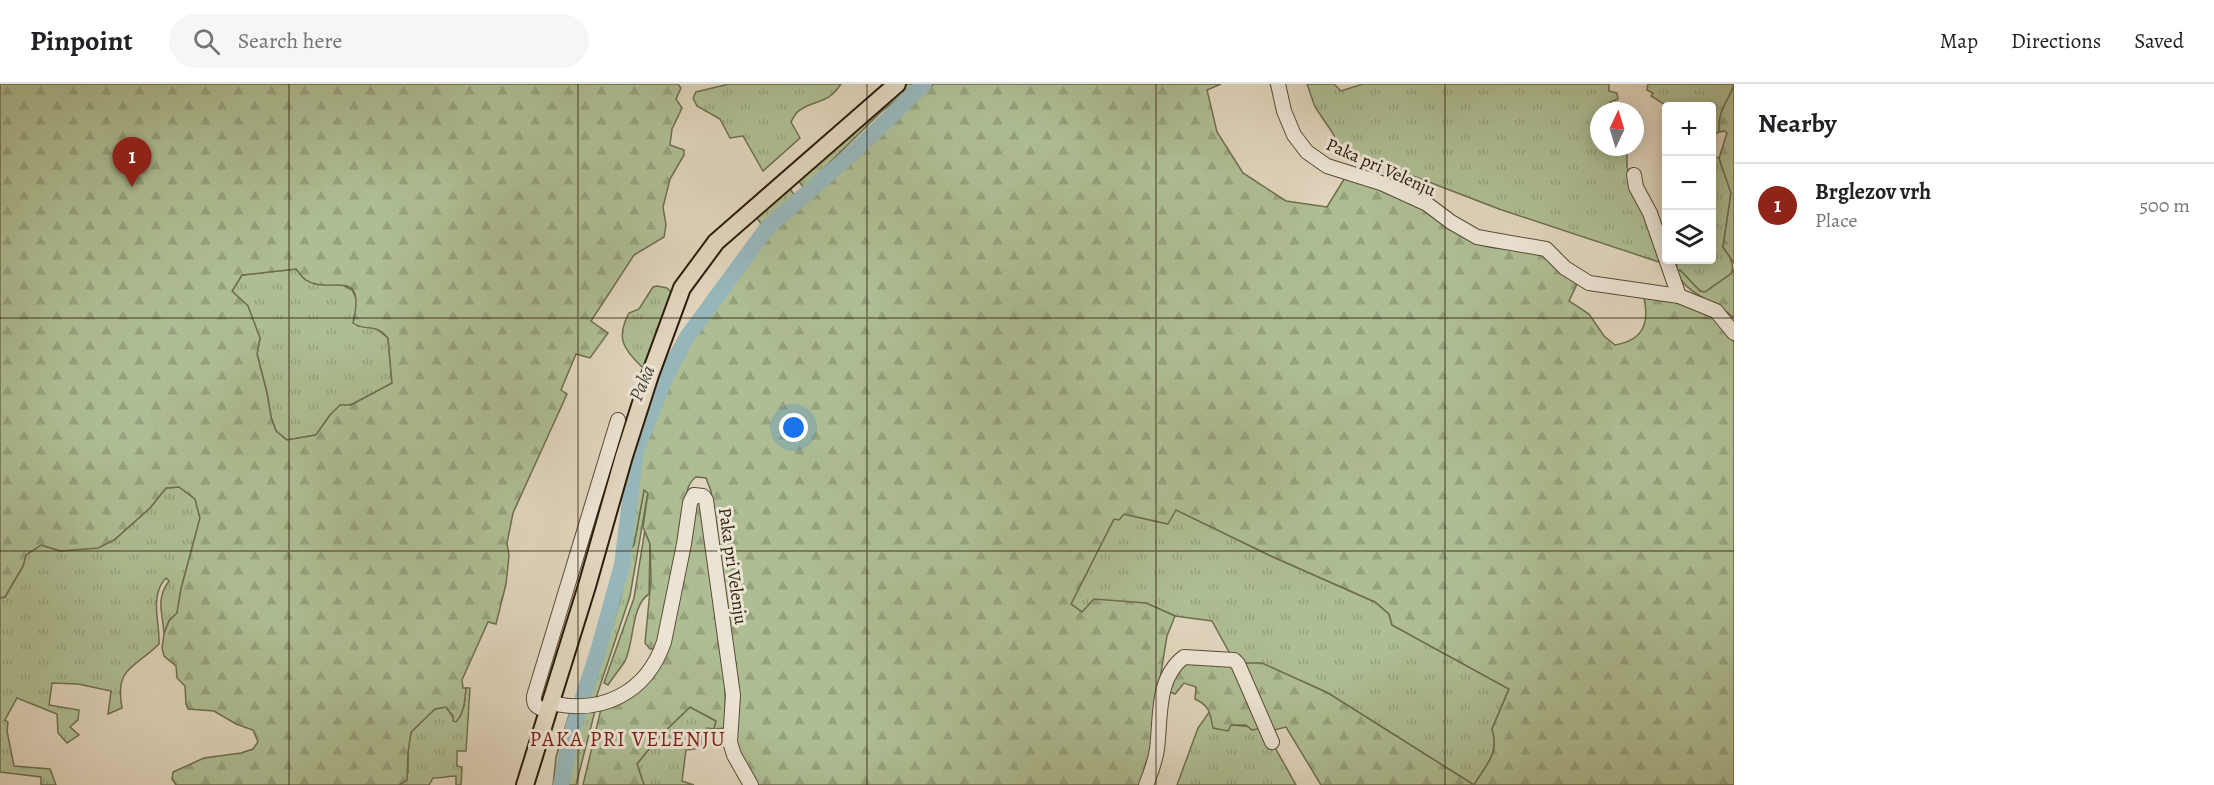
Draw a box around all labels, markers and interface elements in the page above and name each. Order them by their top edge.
search box [169,14,589,68]
text: Pinpoint [30,22,133,60]
icon: search [190,25,223,58]
text: Search here [238,26,342,56]
text: Map [1940,27,1978,55]
text: Directions [2011,27,2101,55]
text: Saved [2134,27,2184,55]
north arrow [1590,102,1644,156]
map controls [1662,102,1716,264]
button: + [1662,102,1716,156]
text: Nearby [1758,106,1837,141]
street label: Paka pri Velenju [1322,132,1440,202]
pin: 1 [112,138,152,187]
button: − [1662,156,1716,210]
text: Brglezov vrh [1815,177,1931,207]
text: 1 [1774,192,1781,219]
text: 500 m [2139,192,2190,219]
text: Place [1815,207,1857,234]
button: layers [1662,210,1716,264]
water label: Paka [622,361,662,405]
your location [779,413,808,442]
street label: Paka pri Velenju [713,506,753,626]
district label: PAKA PRI VELENJU [530,725,726,753]

